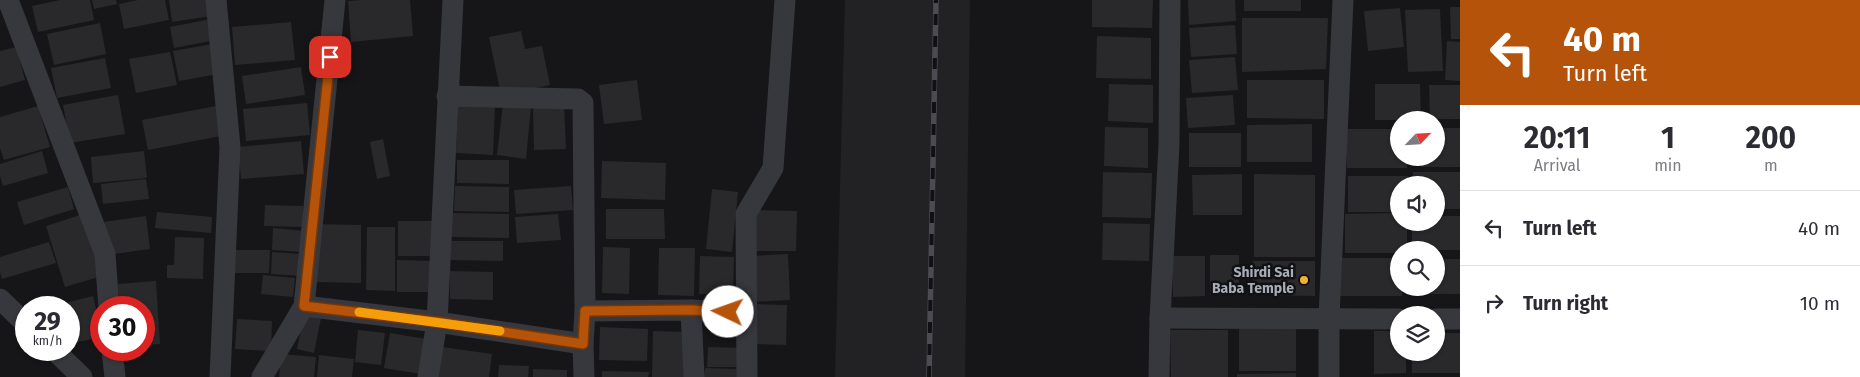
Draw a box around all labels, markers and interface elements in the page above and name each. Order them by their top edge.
text: 40 m [1563,18,1641,60]
icon: left [1480,20,1545,85]
pin [309,36,351,78]
icon: arrive [316,43,344,71]
text: Turn left [1563,60,1647,87]
north arrow [1390,111,1445,166]
map controls [1390,111,1445,361]
text: 20:11 [1524,120,1590,156]
text: 1 [1661,120,1675,156]
text: 200 [1746,120,1796,156]
text: Arrival [1534,156,1581,175]
text: min [1654,156,1682,175]
text: m [1764,156,1778,175]
button: sound [1390,176,1445,231]
icon: left [1480,214,1508,242]
text: Turn left [1523,217,1597,240]
text: 40 m [1798,217,1840,240]
button: search [1390,241,1445,296]
place label: Shirdi Sai Baba Temple [1212,264,1294,297]
marker: Shirdi Sai Baba Temple [1298,274,1310,286]
position arrow [701,285,753,337]
icon: right [1480,289,1508,317]
text: Turn right [1523,292,1608,315]
text: 10 m [1800,292,1840,315]
speed limit sign: 30 [90,296,155,361]
button: layers [1390,306,1445,361]
text: 29 [34,307,61,337]
text: km/h [33,334,62,348]

